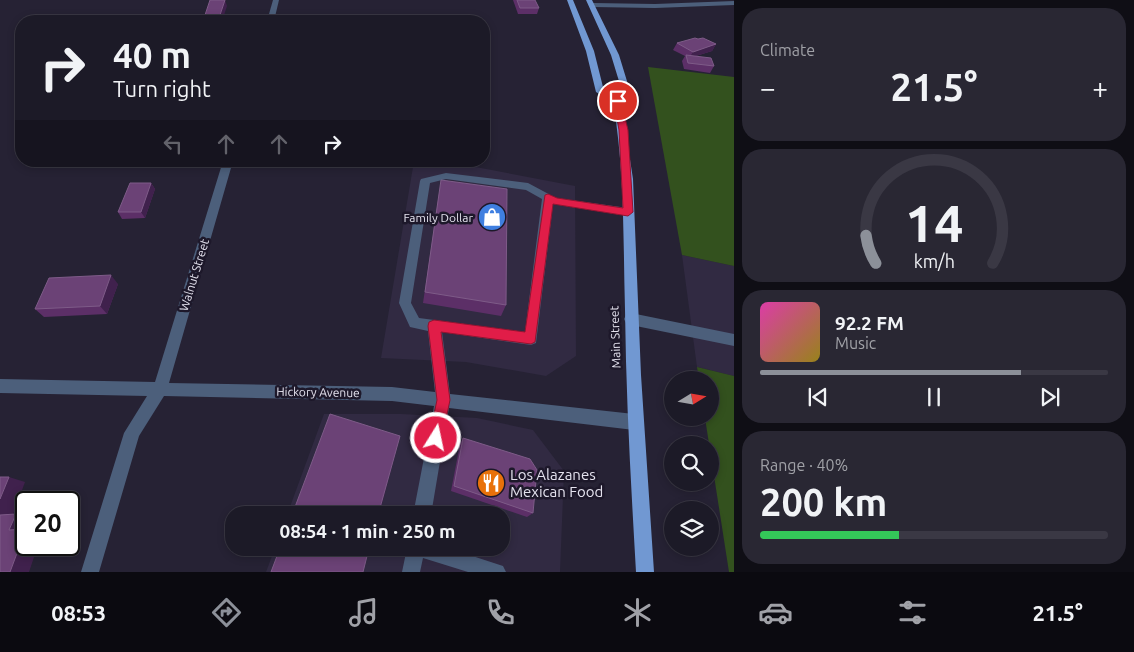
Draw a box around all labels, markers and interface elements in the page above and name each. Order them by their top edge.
icon: right [30,35,95,100]
text: 40 m [113,35,191,75]
text: Climate [760,41,815,59]
text: 21.5° [890,66,978,108]
text: − [760,72,776,103]
text: + [1092,72,1108,103]
text: Turn right [113,76,211,101]
pin [597,80,639,122]
icon: arrive [604,87,632,115]
icon: left [159,130,187,158]
icon: ahead [212,130,240,158]
icon: ahead [265,130,293,158]
icon: right [318,130,346,158]
text: 14 [905,194,963,252]
shop icon: Family Dollar [477,202,507,232]
place label: Family Dollar [404,211,473,224]
street label: Walnut Street [177,237,211,313]
text: km/h [913,251,955,271]
street label: Main Street [607,305,623,369]
text: 92.2 FM [835,312,904,334]
text: Music [835,334,876,352]
north arrow [664,371,719,426]
map controls [664,371,719,556]
icon: previous [804,383,832,411]
icon: pause [920,383,948,411]
icon: next [1036,383,1064,411]
street label: Hickory Avenue [276,385,360,399]
position arrow [409,411,461,463]
button: search [664,436,719,491]
text: Range · 40% [760,456,848,474]
place label: Los Alazanes Mexican Food [510,466,603,500]
restaurant icon: Los Alazanes Mexican Food [476,468,506,498]
text: 200 km [760,481,887,523]
speed limit sign: 20 [15,491,80,556]
button: layers [664,501,719,556]
text: 08:54 · 1 min · 250 m [280,520,455,542]
icon: directions [209,595,244,630]
icon: music [346,595,381,630]
icon: phone [483,595,518,630]
icon: climate [620,595,655,630]
icon: car [758,595,793,630]
icon: filters [895,595,930,630]
text: 08:53 [51,600,106,625]
text: 21.5° [1032,600,1083,625]

